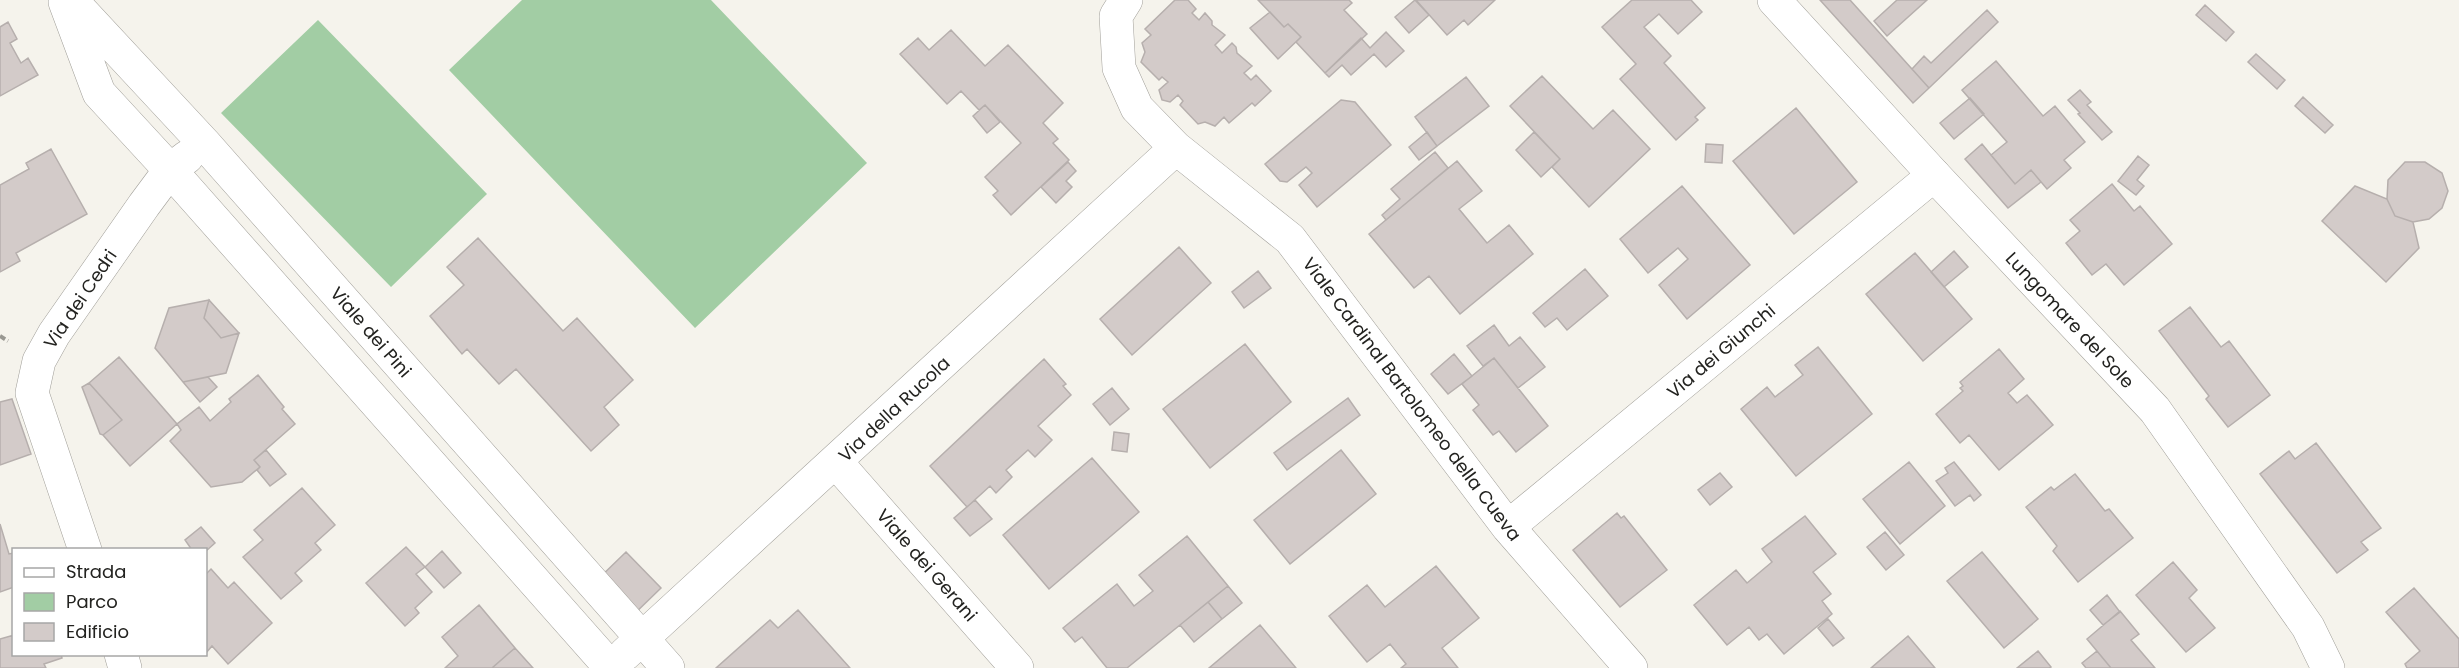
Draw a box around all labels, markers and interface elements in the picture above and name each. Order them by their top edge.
street label: Via dei Cedri [38,245,122,353]
street label: Lungomare del Sole [2000,246,2140,394]
street label: Viale Cardinal Bartolomeo della Cueva [1297,252,1527,546]
street label: Viale dei Pini [325,281,417,383]
street label: Via dei Giunchi [1661,298,1781,404]
street label: Via della Rucola [833,351,955,467]
street label: Viale dei Gerani [871,503,983,627]
legend [12,548,207,656]
text: Strada [66,559,126,584]
text: Parco [66,589,118,614]
text: Edificio [66,619,129,644]

